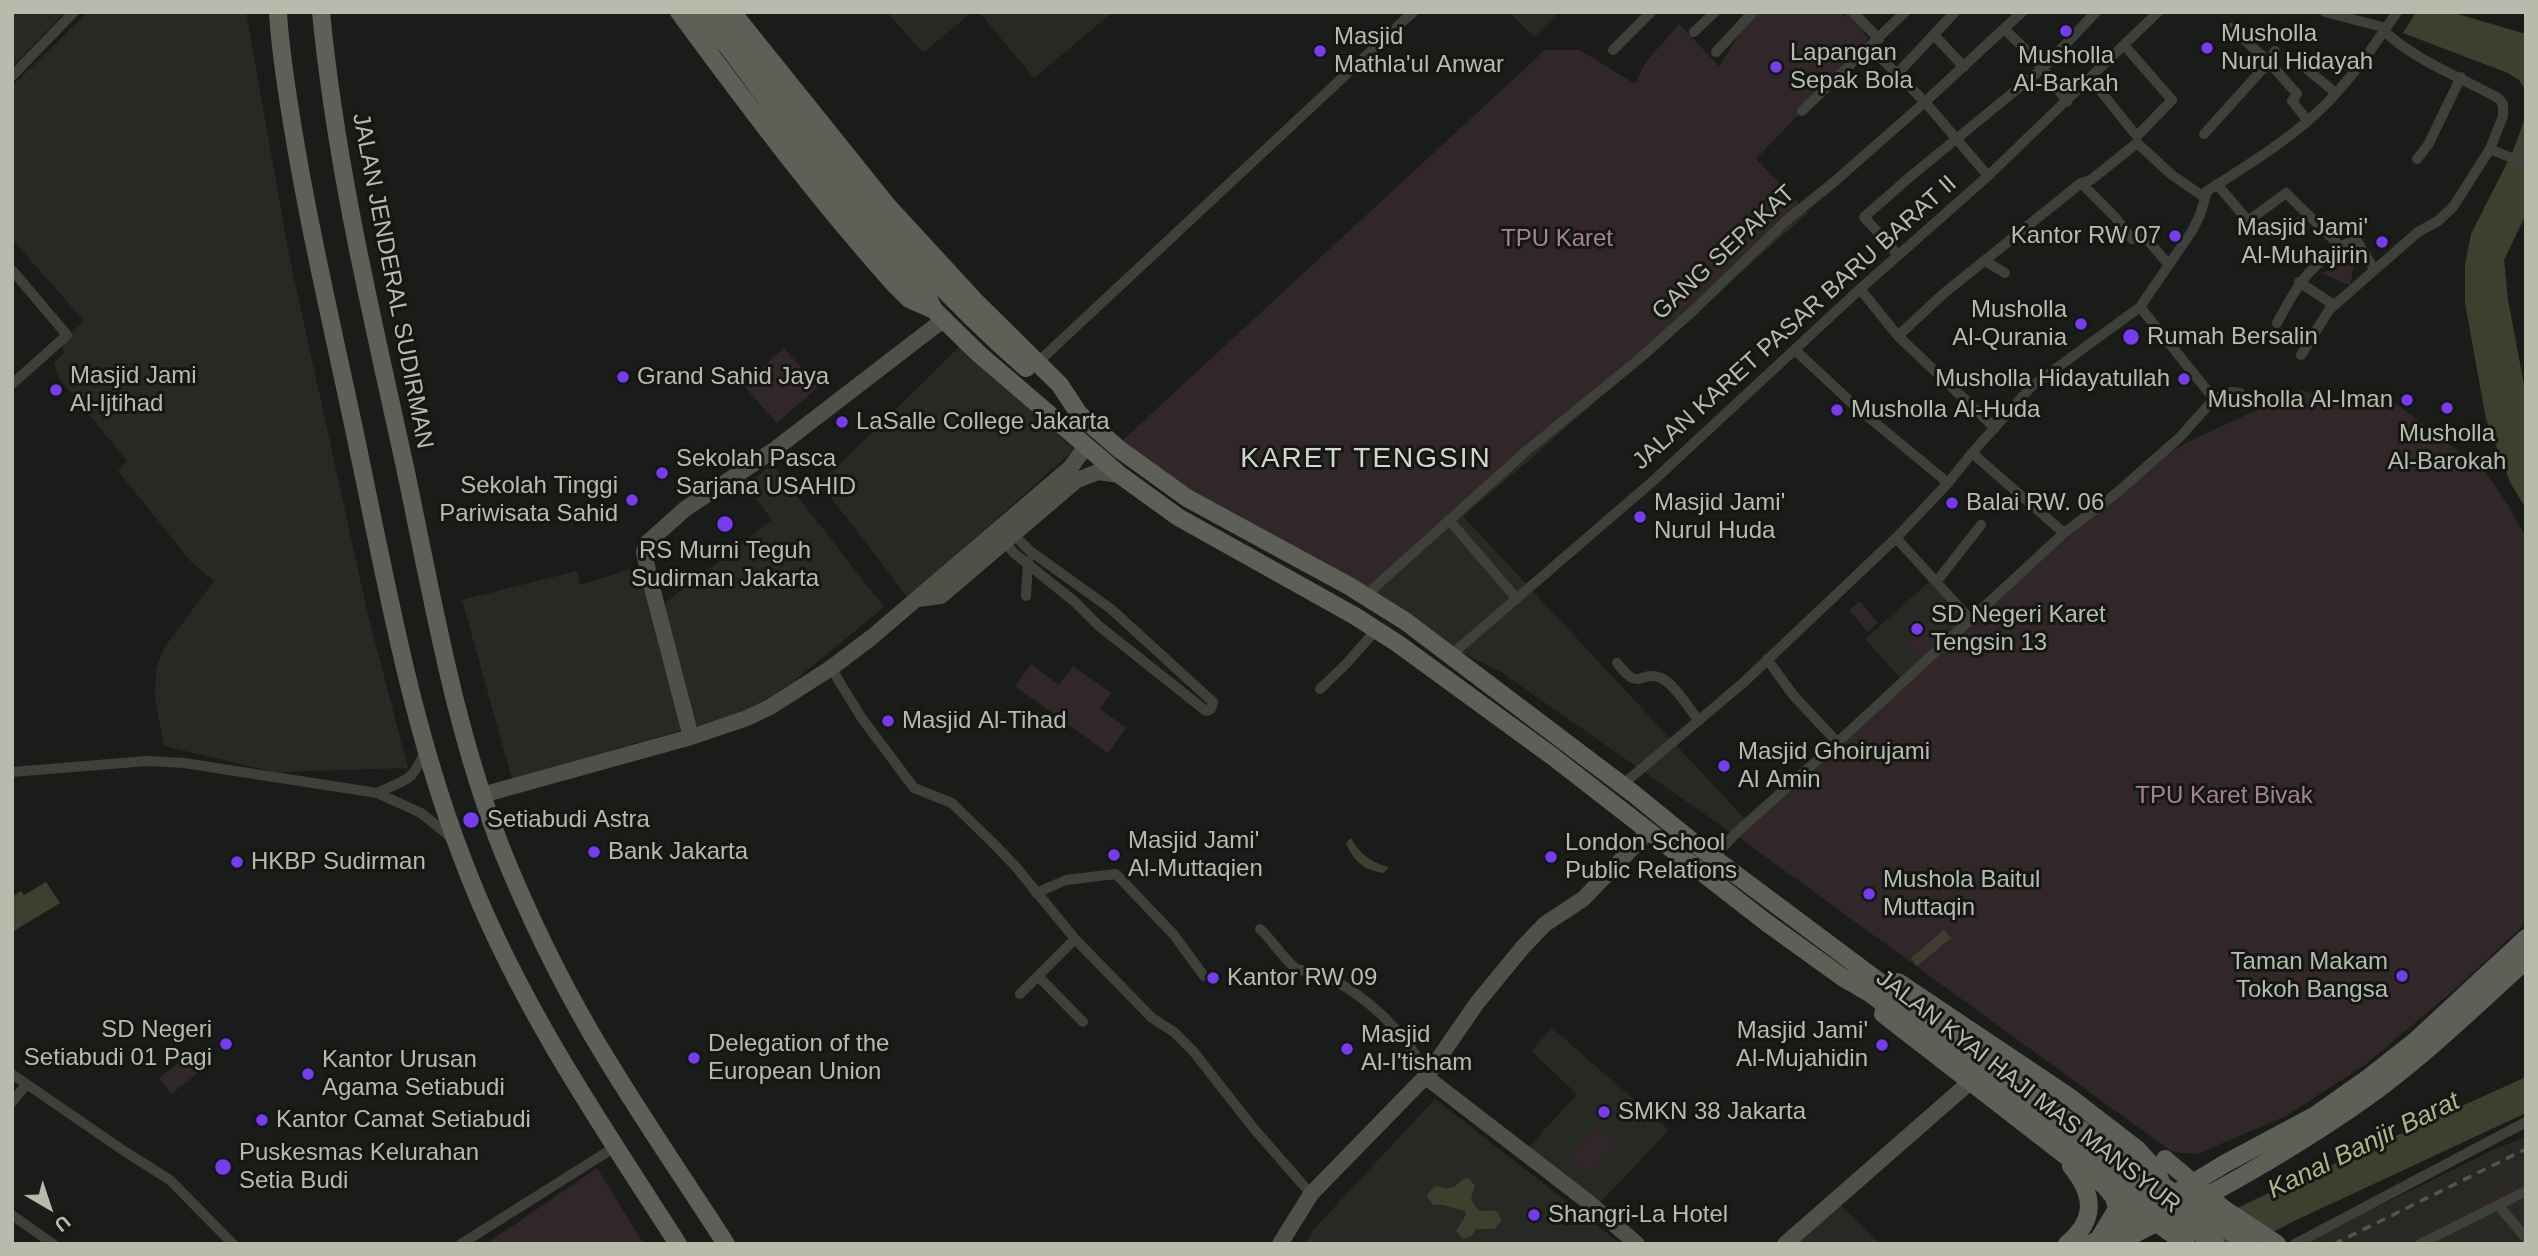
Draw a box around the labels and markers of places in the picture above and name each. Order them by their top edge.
place label: Musholla Nurul Hidayah [2221,20,2373,76]
place label: Masjid Mathla'ul Anwar [1334,23,1504,79]
marker: Musholla Al-Barkah [2058,23,2074,39]
place label: Lapangan Sepak Bola [1790,39,1913,95]
marker: Musholla Nurul Hidayah [2199,40,2215,56]
place label: Musholla Al-Barkah [2013,42,2119,98]
marker: Masjid Mathla'ul Anwar [1312,43,1328,59]
marker: Lapangan Sepak Bola [1768,59,1784,75]
place label: Masjid Jami' Al-Muhajirin [2237,214,2368,270]
place label: Kantor RW 07 [2011,222,2161,250]
marker: Kantor RW 07 [2167,228,2183,244]
marker: Masjid Jami' Al-Muhajirin [2374,234,2390,250]
place label: Musholla Al-Qurania [1952,296,2067,352]
marker: Musholla Al-Qurania [2073,316,2089,332]
place label: Rumah Bersalin [2147,323,2318,351]
marker: Rumah Bersalin [2121,327,2141,347]
place label: Masjid Jami Al-Ijtihad [70,362,197,418]
place label: Grand Sahid Jaya [637,363,829,391]
place label: Musholla Hidayatullah [1935,365,2170,393]
marker: Grand Sahid Jaya [615,369,631,385]
marker: Musholla Hidayatullah [2176,371,2192,387]
marker: Masjid Jami Al-Ijtihad [48,382,64,398]
place label: Musholla Al-Iman [2208,386,2393,414]
marker: Musholla Al-Iman [2399,392,2415,408]
place label: Musholla Al-Huda [1851,396,2040,424]
marker: Musholla Al-Barokah [2439,400,2455,416]
marker: Musholla Al-Huda [1829,402,1845,418]
place label: LaSalle College Jakarta [856,408,1109,436]
marker: LaSalle College Jakarta [834,414,850,430]
place label: Musholla Al-Barokah [2388,420,2506,476]
place label: Sekolah Pasca Sarjana USAHID [676,445,856,501]
marker: Sekolah Pasca Sarjana USAHID [654,465,670,481]
place label: Sekolah Tinggi Pariwisata Sahid [439,472,618,528]
place label: Masjid Jami' Nurul Huda [1654,489,1785,545]
place label: Balai RW. 06 [1966,489,2104,517]
marker: Sekolah Tinggi Pariwisata Sahid [624,492,640,508]
marker: Balai RW. 06 [1944,495,1960,511]
marker: Masjid Jami' Nurul Huda [1632,509,1648,525]
marker: RS Murni Teguh Sudirman Jakarta [715,514,735,534]
place label: RS Murni Teguh Sudirman Jakarta [631,537,819,593]
place label: SD Negeri Karet Tengsin 13 [1931,601,2106,657]
marker: SD Negeri Karet Tengsin 13 [1909,621,1925,637]
place label: Masjid Al-Tihad [902,707,1066,735]
marker: Masjid Al-Tihad [880,713,896,729]
place label: Masjid Ghoirujami Al Amin [1738,738,1930,794]
marker: Masjid Ghoirujami Al Amin [1716,758,1732,774]
place label: Setiabudi Astra [487,806,650,834]
marker: Setiabudi Astra [461,810,481,830]
place label: Masjid Jami' Al-Muttaqien [1128,827,1263,883]
place label: London School Public Relations [1565,829,1737,885]
place label: Bank Jakarta [608,838,748,866]
marker: Bank Jakarta [586,844,602,860]
marker: Masjid Jami' Al-Muttaqien [1106,847,1122,863]
place label: HKBP Sudirman [251,848,426,876]
marker: London School Public Relations [1543,849,1559,865]
marker: HKBP Sudirman [229,854,245,870]
place label: Mushola Baitul Muttaqin [1883,866,2040,922]
marker: Mushola Baitul Muttaqin [1861,886,1877,902]
place label: Taman Makam Tokoh Bangsa [2231,948,2388,1004]
place label: Kantor RW 09 [1227,964,1377,992]
marker: Taman Makam Tokoh Bangsa [2394,968,2410,984]
marker: Kantor RW 09 [1205,970,1221,986]
place label: SD Negeri Setiabudi 01 Pagi [24,1016,212,1072]
place label: Masjid Jami' Al-Mujahidin [1736,1017,1868,1073]
place label: Masjid Al-I'tisham [1361,1021,1472,1077]
place label: Delegation of the European Union [708,1030,889,1086]
marker: SD Negeri Setiabudi 01 Pagi [218,1036,234,1052]
marker: Masjid Jami' Al-Mujahidin [1874,1037,1890,1053]
marker: Masjid Al-I'tisham [1339,1041,1355,1057]
place label: Kantor Urusan Agama Setiabudi [322,1046,505,1102]
marker: Delegation of the European Union [686,1050,702,1066]
marker: Kantor Urusan Agama Setiabudi [300,1066,316,1082]
place label: SMKN 38 Jakarta [1618,1098,1806,1126]
marker: SMKN 38 Jakarta [1596,1104,1612,1120]
place label: Kantor Camat Setiabudi [276,1106,531,1134]
marker: Kantor Camat Setiabudi [254,1112,270,1128]
place label: Puskesmas Kelurahan Setia Budi [239,1139,479,1195]
marker: Puskesmas Kelurahan Setia Budi [213,1157,233,1177]
place label: Shangri-La Hotel [1548,1201,1728,1229]
marker: Shangri-La Hotel [1526,1207,1542,1223]

